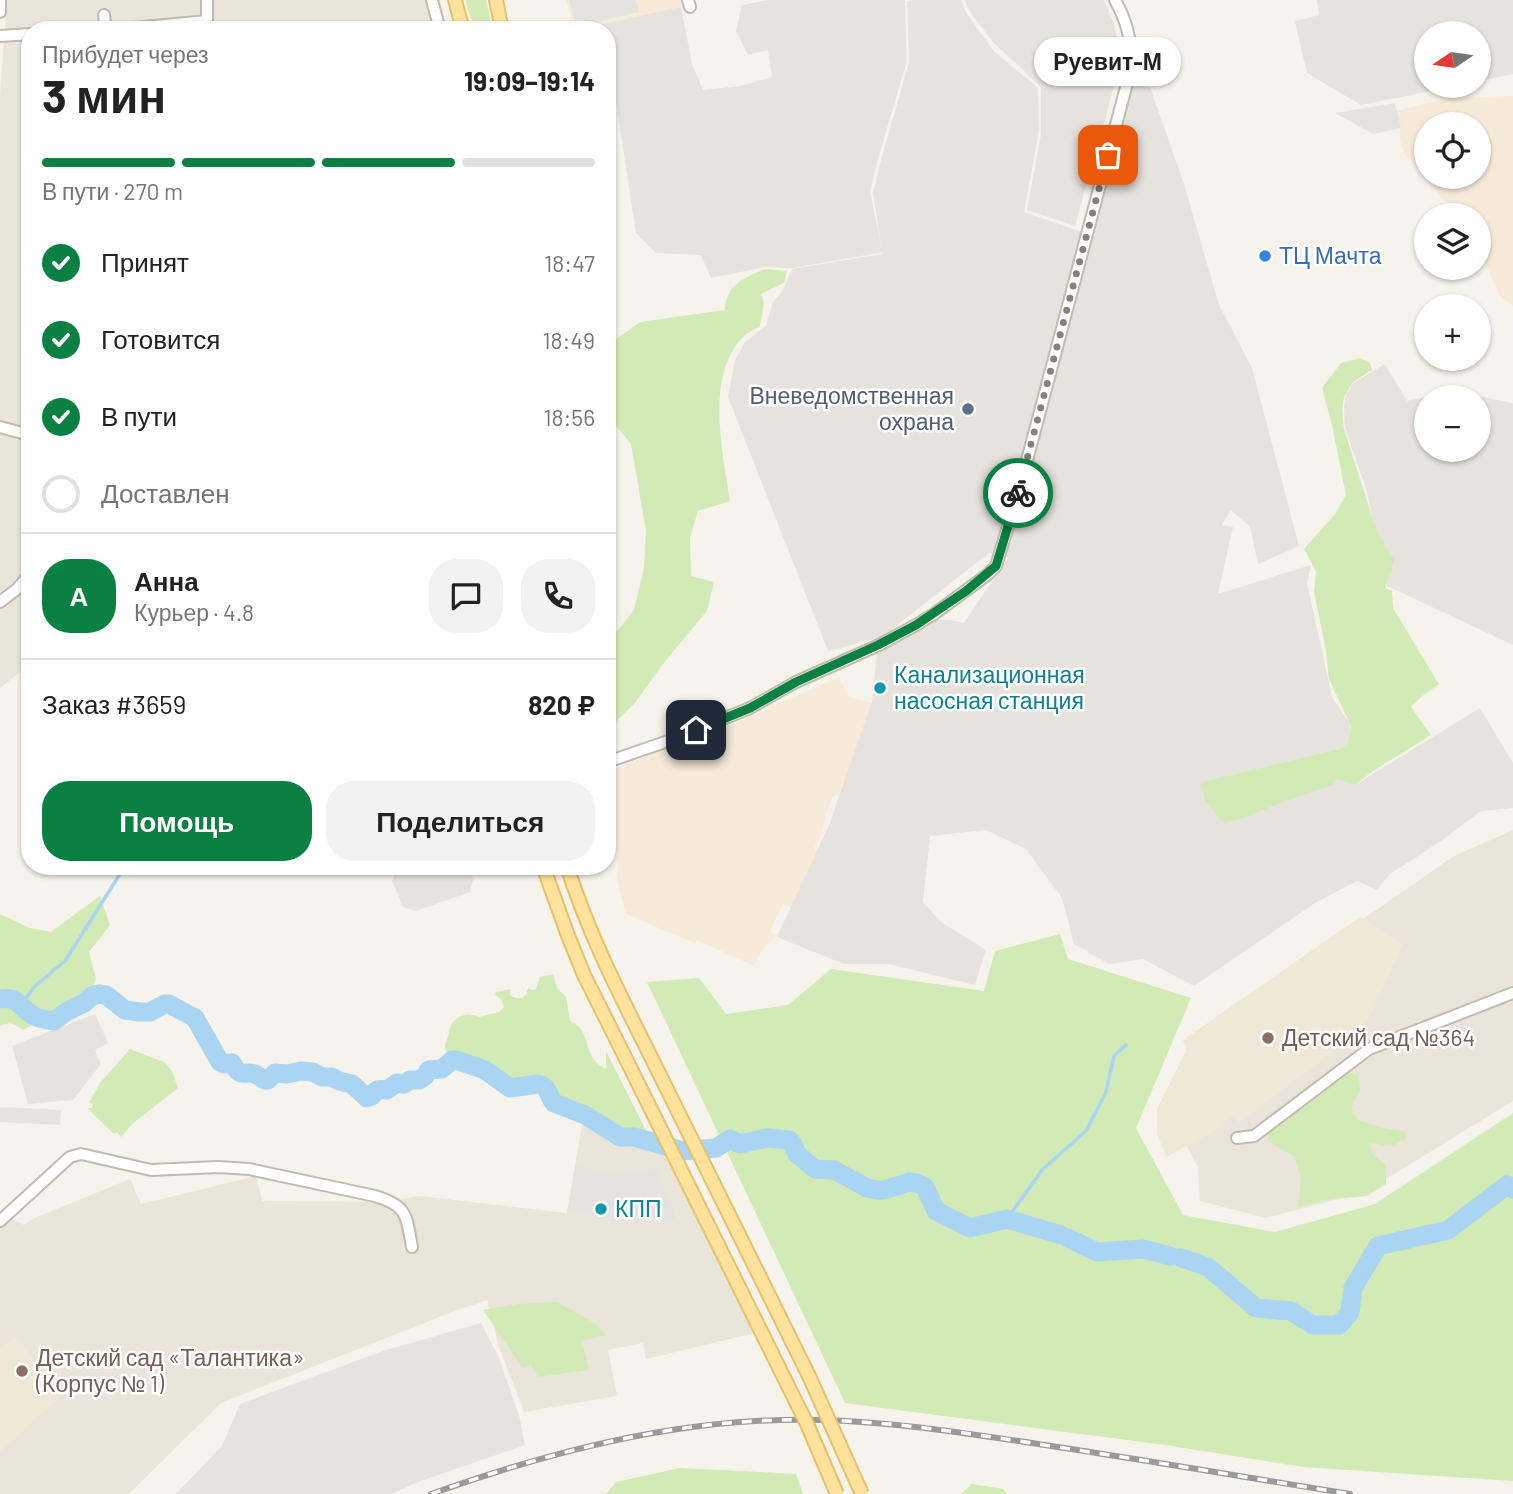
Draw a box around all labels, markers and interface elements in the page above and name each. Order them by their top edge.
north arrow [1414,21,1491,98]
map controls [1414,21,1491,462]
callout: Руевит-М [1034,36,1182,85]
text: Прибудет через [42,40,209,68]
text: Руевит-М [1053,47,1162,75]
text: 19:09–19:14 [464,65,595,96]
text: 3 мин [42,67,166,122]
button: locate [1414,112,1491,189]
pin [1078,125,1138,185]
icon: bag [1089,136,1127,174]
text: В пути · 270 m [42,177,183,205]
button: layers [1414,203,1491,280]
place label: ТЦ Мачта [1279,241,1382,269]
icon: check [42,244,80,282]
text: Принят [101,246,189,277]
marker: ТЦ Мачта [1257,248,1273,264]
text: 18:47 [544,249,595,277]
button: + [1414,294,1491,371]
icon: check [42,321,80,359]
text: Готовится [101,323,220,354]
text: 18:49 [543,326,595,354]
place label: Вневедомственная охрана [749,381,954,435]
button: − [1414,385,1491,462]
icon: check [42,398,80,436]
text: В пути [101,400,177,431]
marker: Вневедомственная охрана [960,401,976,417]
text: 18:56 [544,403,595,431]
courier [983,458,1053,528]
icon: bike [999,474,1037,512]
text: Доставлен [101,477,230,508]
button: chat [429,559,503,633]
button: phone [521,559,595,633]
text: Анна [134,565,199,596]
text: А [70,580,88,611]
text: Курьер · 4.8 [134,598,254,626]
place label: Канализационная насосная станция [894,660,1085,714]
marker: Канализационная насосная станция [872,680,888,696]
text: Заказ #3659 [42,688,186,719]
text: 820 ₽ [528,689,595,720]
pin [666,700,726,760]
icon: home [677,711,715,749]
button: Помощь [42,781,312,861]
button: Поделиться [326,781,595,861]
place label: Детский сад №364 [1282,1023,1475,1051]
marker: Детский сад №364 [1260,1030,1276,1046]
place label: КПП [615,1194,661,1222]
marker: КПП [593,1201,609,1217]
place label: Детский сад «Талантика» (Корпус № 1) [35,1343,304,1397]
marker: Детский сад «Талантика» (Корпус № 1) [14,1363,30,1379]

